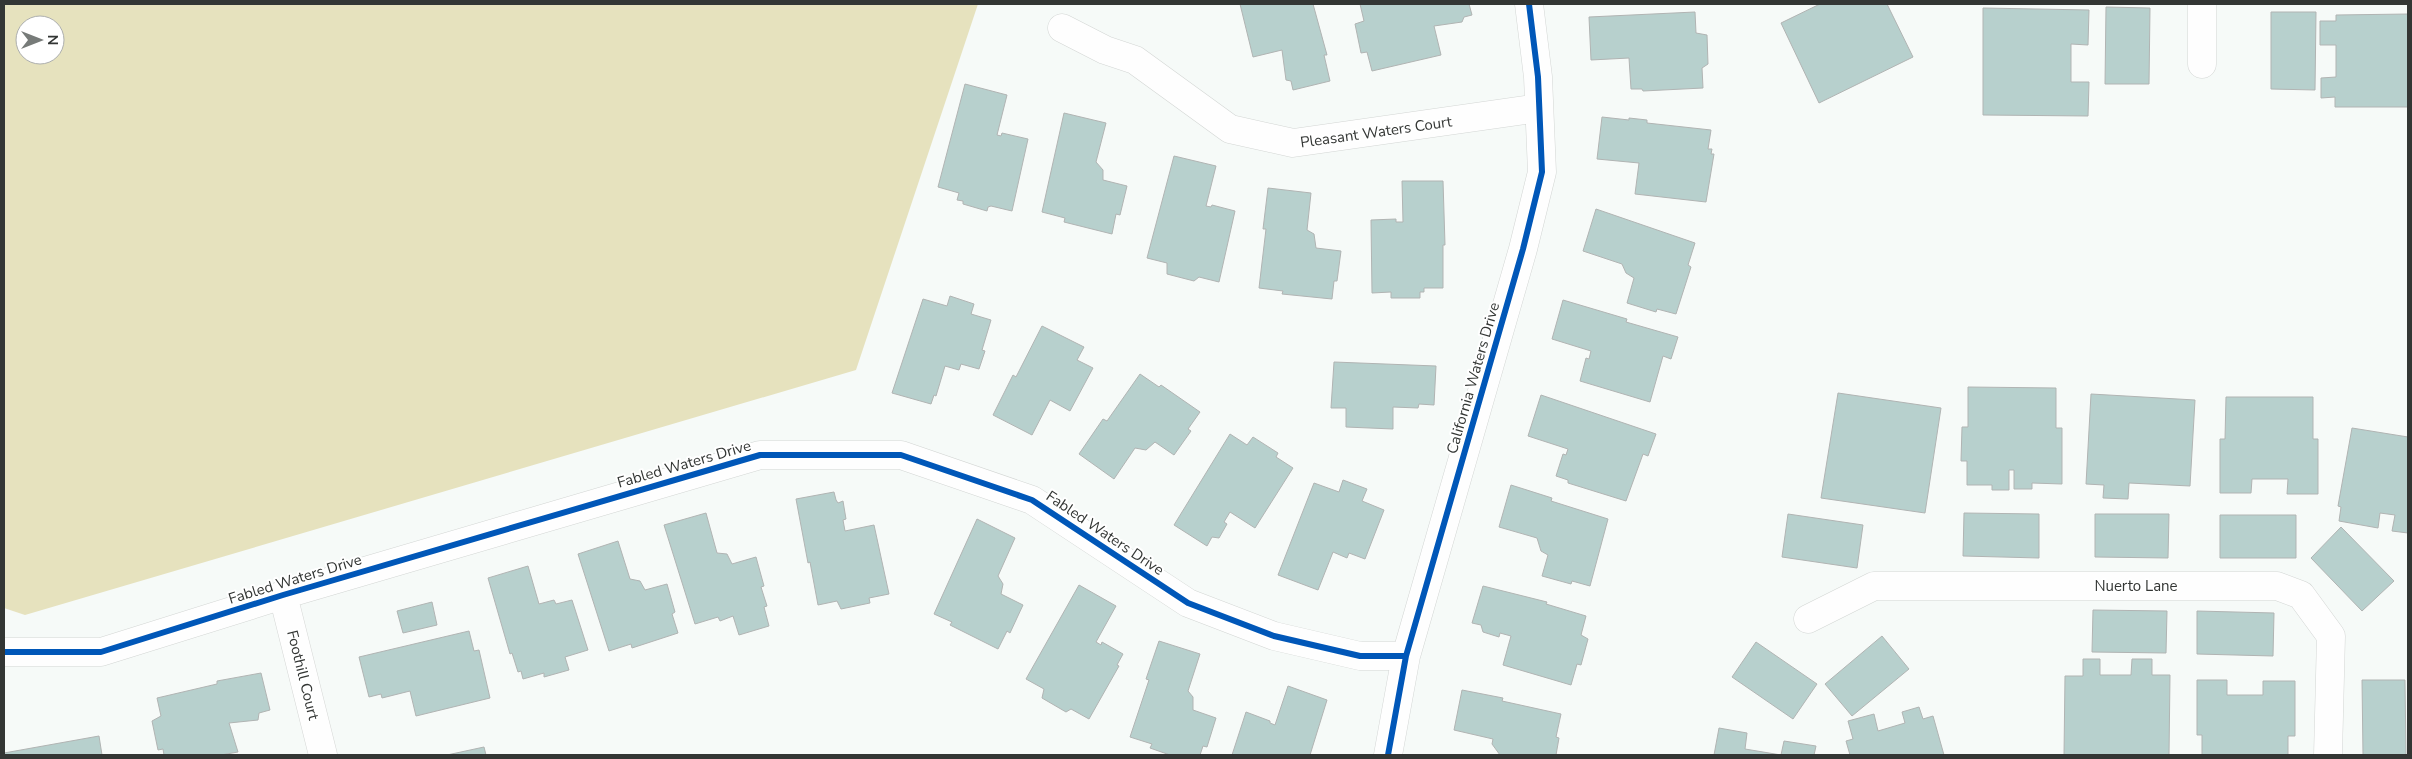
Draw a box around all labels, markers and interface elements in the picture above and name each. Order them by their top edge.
north arrow [15,15,65,65]
text: N [43,35,62,45]
street label: Pleasant Waters Court [1299,111,1454,153]
street label: California Waters Drive [1442,300,1504,456]
street label: Fabled Waters Drive [615,435,753,493]
street label: Fabled Waters Drive [1042,486,1168,580]
street label: Fabled Waters Drive [226,549,364,609]
street label: Nuerto Lane [2094,576,2178,596]
street label: Foothill Court [282,628,324,723]

